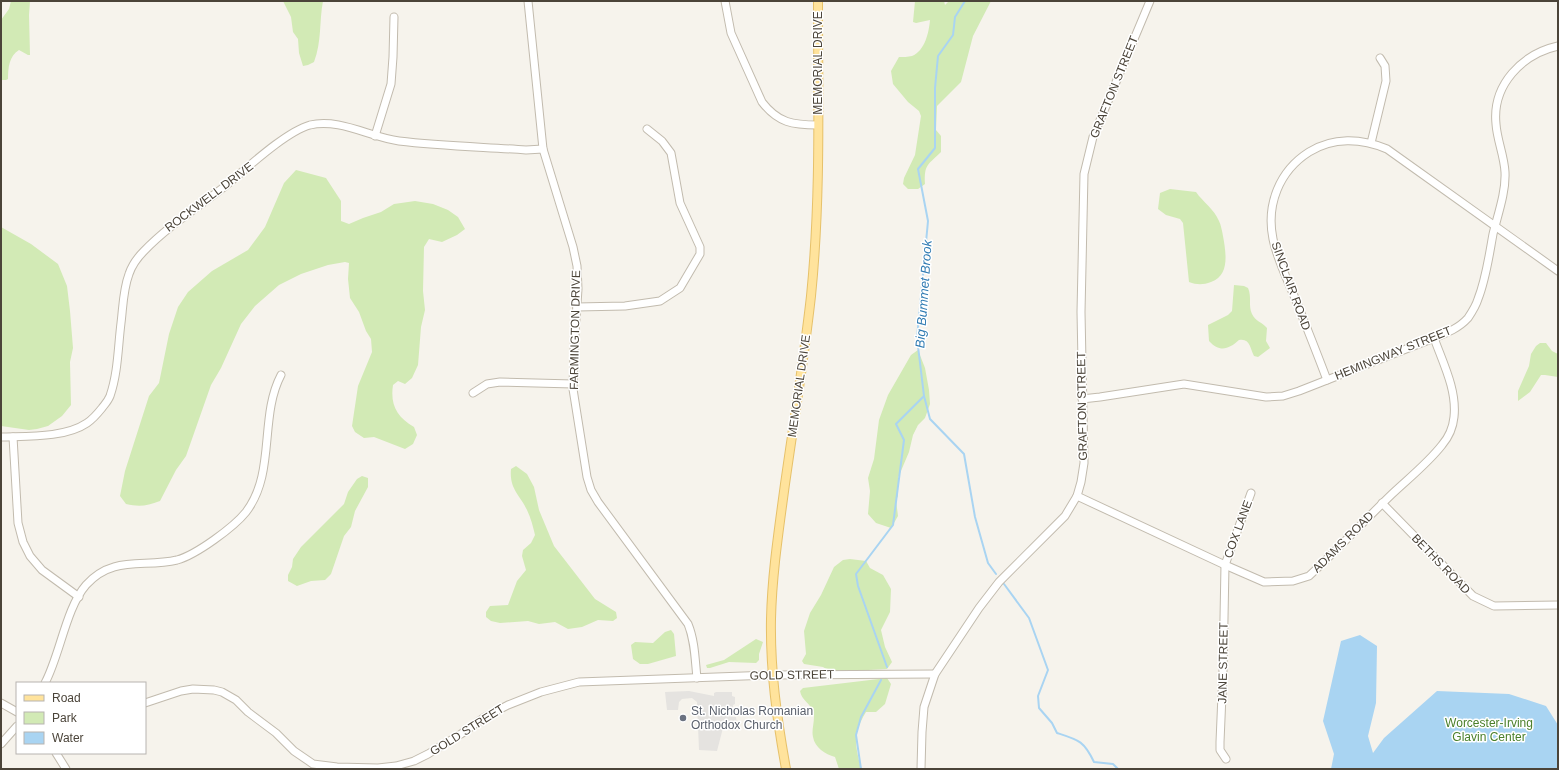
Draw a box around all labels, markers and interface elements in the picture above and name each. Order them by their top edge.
street label: MEMORIAL DRIVE [811,11,825,115]
street label: GRAFTON STREET [1087,33,1141,140]
street label: ROCKWELL DRIVE [162,159,256,235]
water label: Big Bummet Brook [912,238,935,349]
street label: SINCLAIR ROAD [1268,240,1314,333]
street label: FARMINGTON DRIVE [567,270,583,390]
street label: HEMINGWAY STREET [1333,323,1454,383]
street label: MEMORIAL DRIVE [785,334,813,438]
street label: GRAFTON STREET [1074,351,1090,461]
street label: COX LANE [1221,498,1255,560]
street label: ADAMS ROAD [1310,508,1377,575]
street label: BETHS ROAD [1409,531,1473,597]
street label: JANE STREET [1215,622,1231,704]
street label: GOLD STREET [750,667,835,683]
legend [16,682,146,754]
text: Road [52,691,81,705]
street label: GOLD STREET [427,701,507,758]
place label: St. Nicholas Romanian Orthodox Church [691,704,813,732]
text: Park [52,711,78,725]
marker: St. Nicholas Romanian Orthodox Church [678,713,688,723]
park label: Worcester-Irving Glavin Center [1445,716,1533,744]
text: Water [52,731,84,745]

